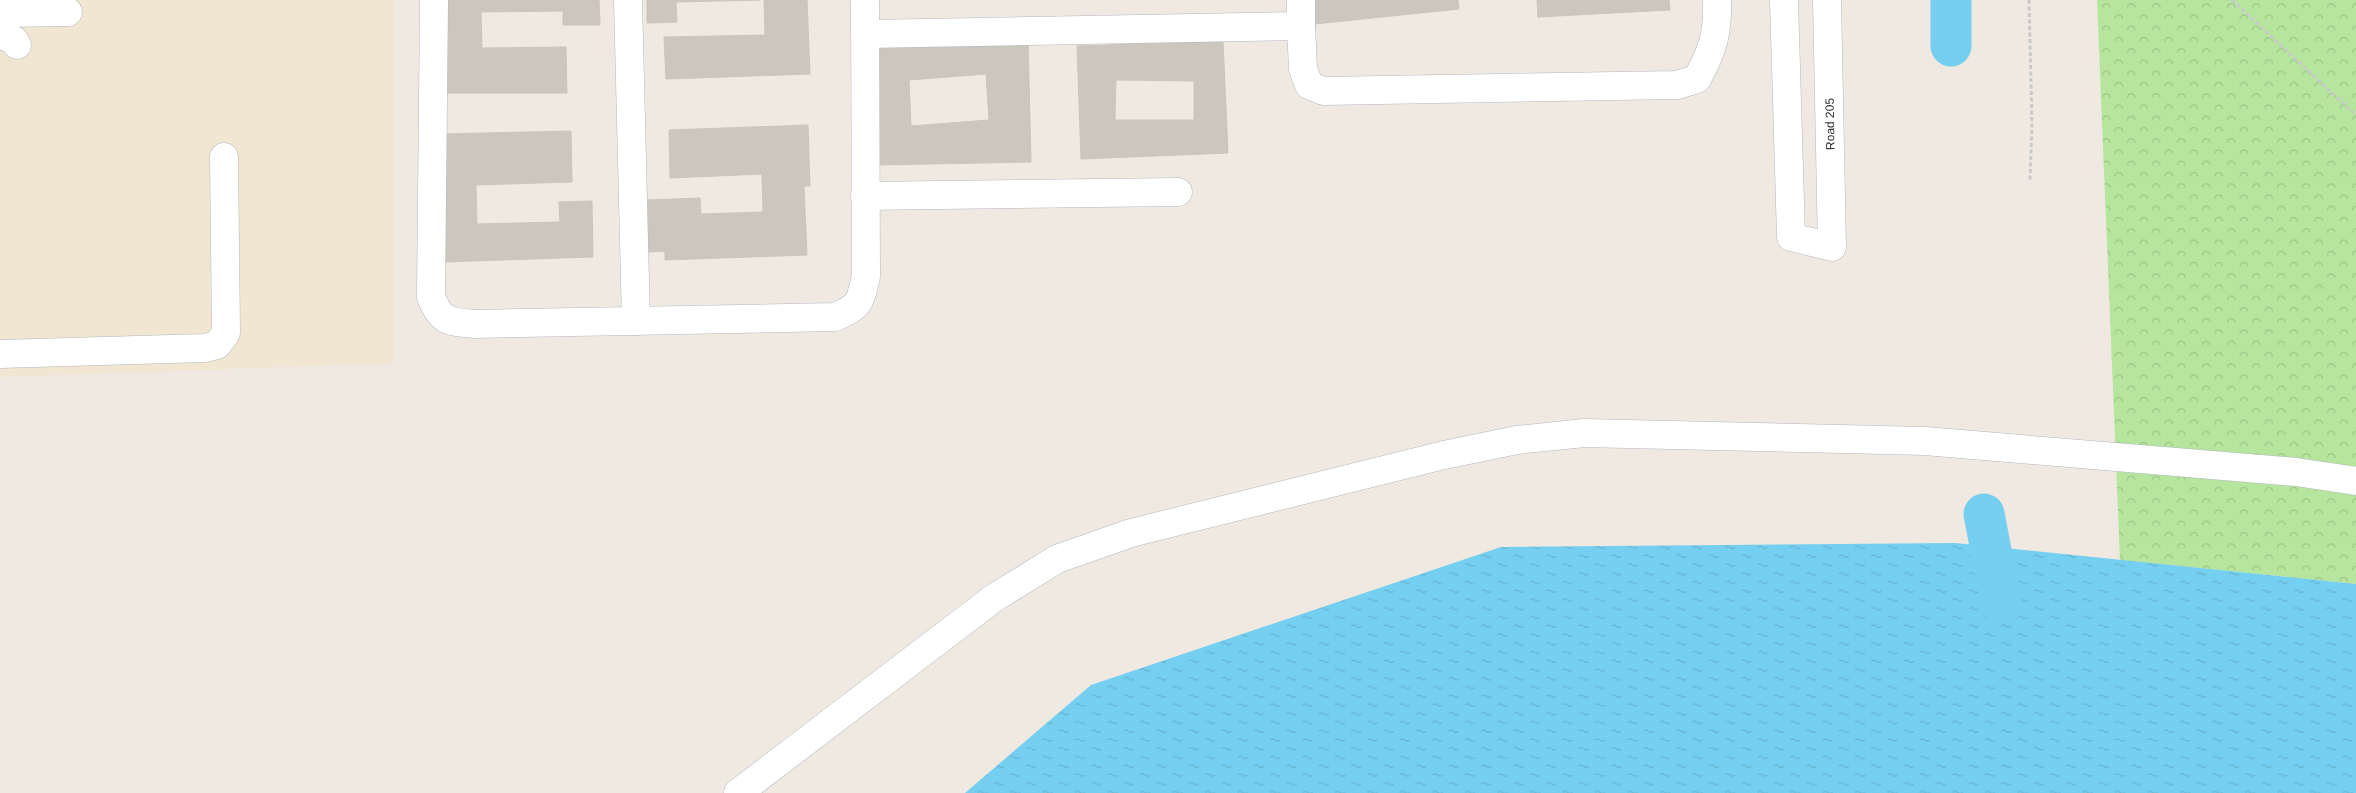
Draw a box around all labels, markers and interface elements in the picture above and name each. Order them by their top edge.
street label: Road 205 [1823,98,1837,150]

